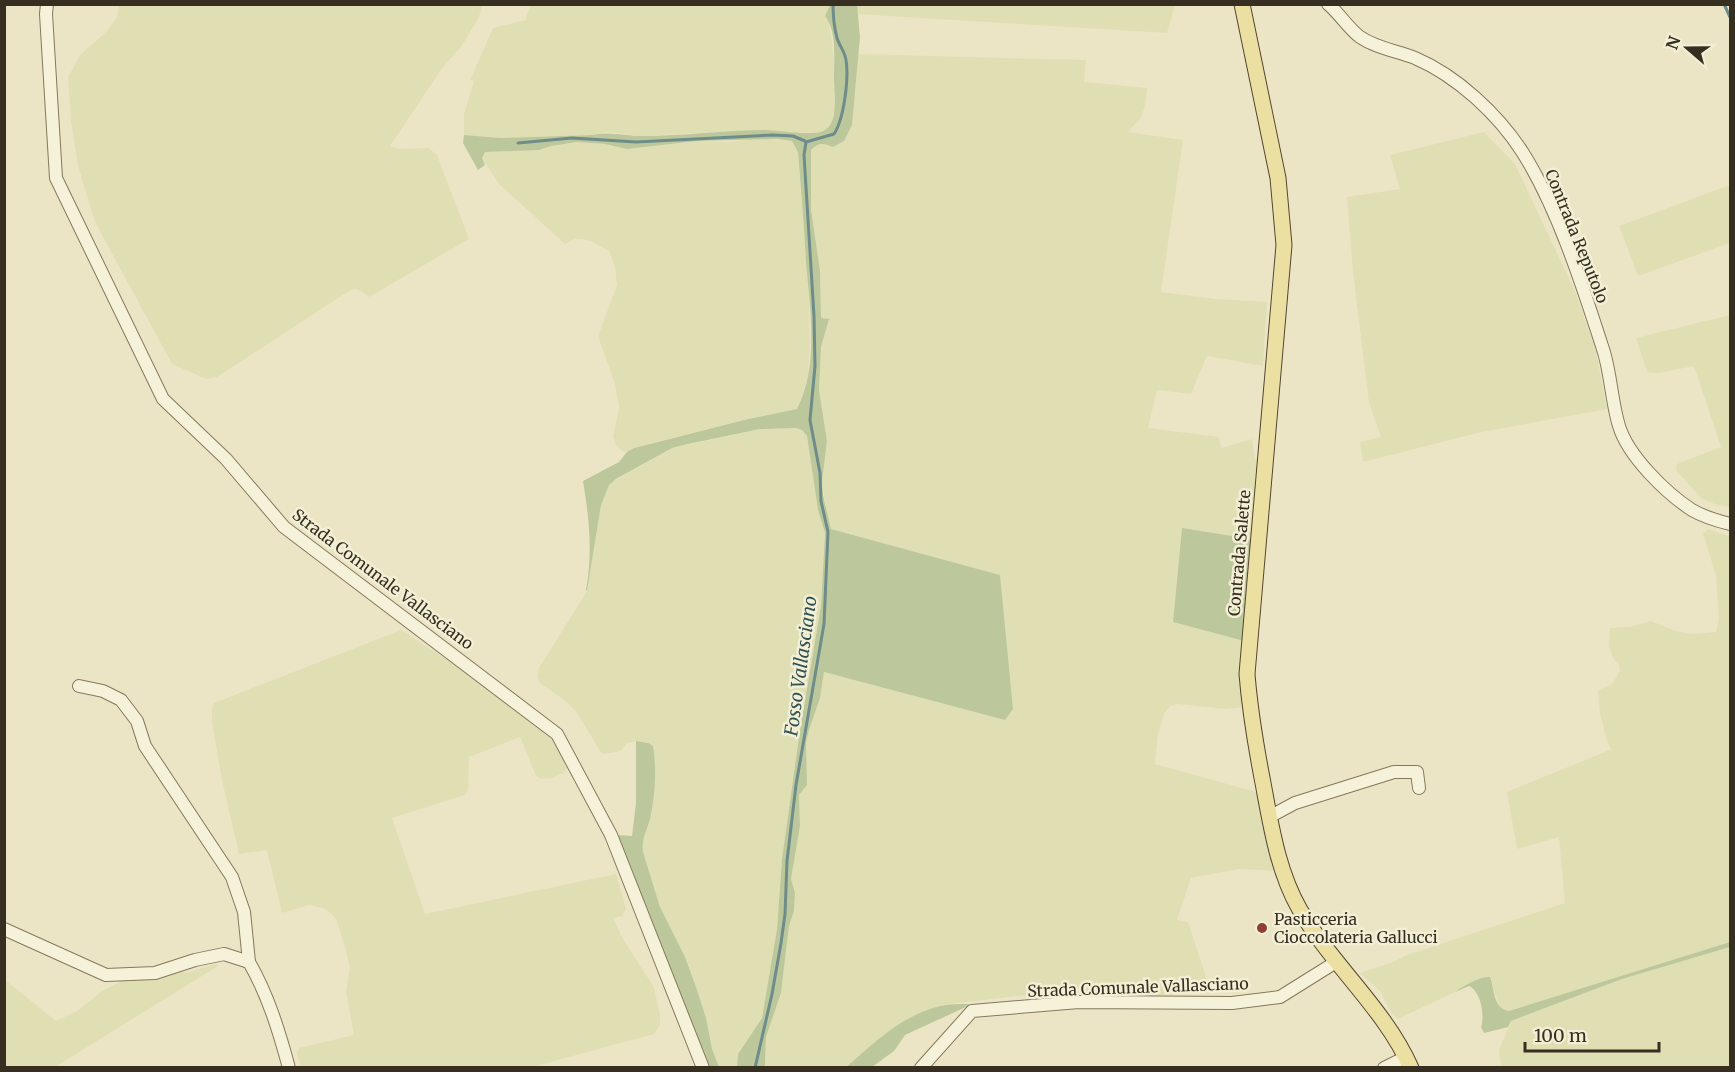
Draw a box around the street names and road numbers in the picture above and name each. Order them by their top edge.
street label: Contrada Reputolo [1541,166,1613,306]
street label: Contrada Salette [1224,489,1254,617]
street label: Strada Comunale Vallasciano [288,504,478,654]
street label: Strada Comunale Vallasciano [1027,973,1249,1001]

